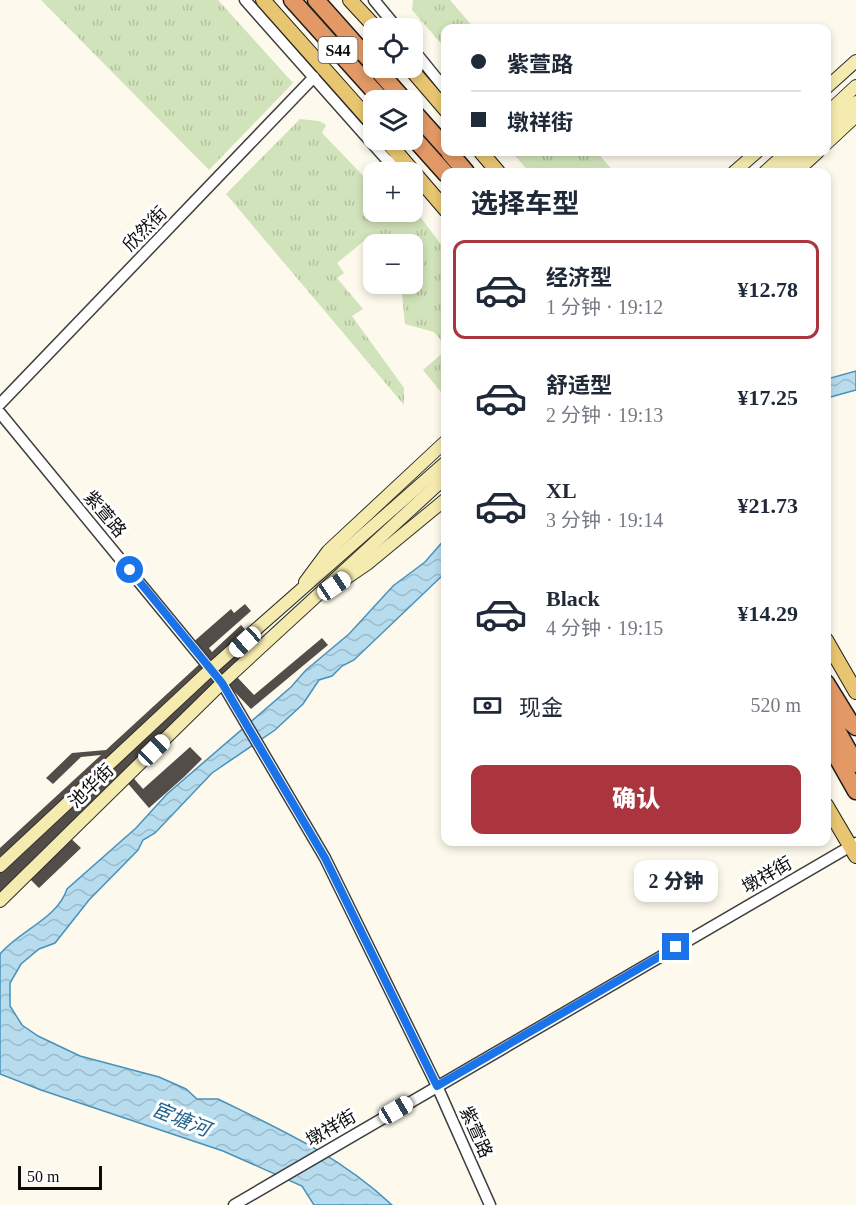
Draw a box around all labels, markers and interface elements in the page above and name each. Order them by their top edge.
map controls [363,18,423,294]
button: locate [363,18,423,78]
road number: S44 [318,37,358,63]
text: 紫萱路 [507,52,573,77]
button: layers [363,90,423,150]
text: 墩祥街 [507,110,573,135]
button: + [363,162,423,222]
text: 选择车型 [471,189,579,219]
street label: 欣然街 [119,203,171,255]
button: − [363,234,423,294]
icon: car [474,263,528,317]
text: 经济型 [546,265,612,290]
text: ¥12.78 [738,277,798,302]
text: 1 分钟 · 19:12 [546,296,663,318]
icon: car [474,371,528,425]
text: 舒适型 [546,373,612,398]
text: ¥17.25 [738,385,798,410]
text: 2 分钟 · 19:13 [546,404,663,426]
text: XL [546,478,577,503]
icon: car [474,479,528,533]
street label: 紫萱路 [80,487,130,541]
text: ¥21.73 [738,493,798,518]
text: 3 分钟 · 19:14 [546,509,663,531]
route start [116,556,143,583]
car [314,568,354,604]
text: Black [546,586,600,611]
icon: car [474,587,528,641]
text: ¥14.29 [738,601,798,626]
text: 4 分钟 · 19:15 [546,617,663,639]
car [226,623,264,661]
icon: cash [471,689,504,722]
text: 520 m [750,694,801,716]
text: 现金 [519,695,563,720]
car [135,731,173,769]
street label: 池华街 [65,760,117,812]
button: 确认 [471,765,801,834]
street label: 墩祥街 [739,853,795,897]
callout: 2 分钟 [634,860,718,902]
text: 2 分钟 [649,870,704,892]
route end [662,933,689,960]
car [376,1093,416,1127]
water label: 宦塘河 [149,1098,217,1142]
street label: 紫萱路 [456,1103,496,1161]
street label: 墩祥街 [303,1106,359,1150]
scale bar [18,1163,102,1190]
text: 50 m [27,1168,59,1185]

